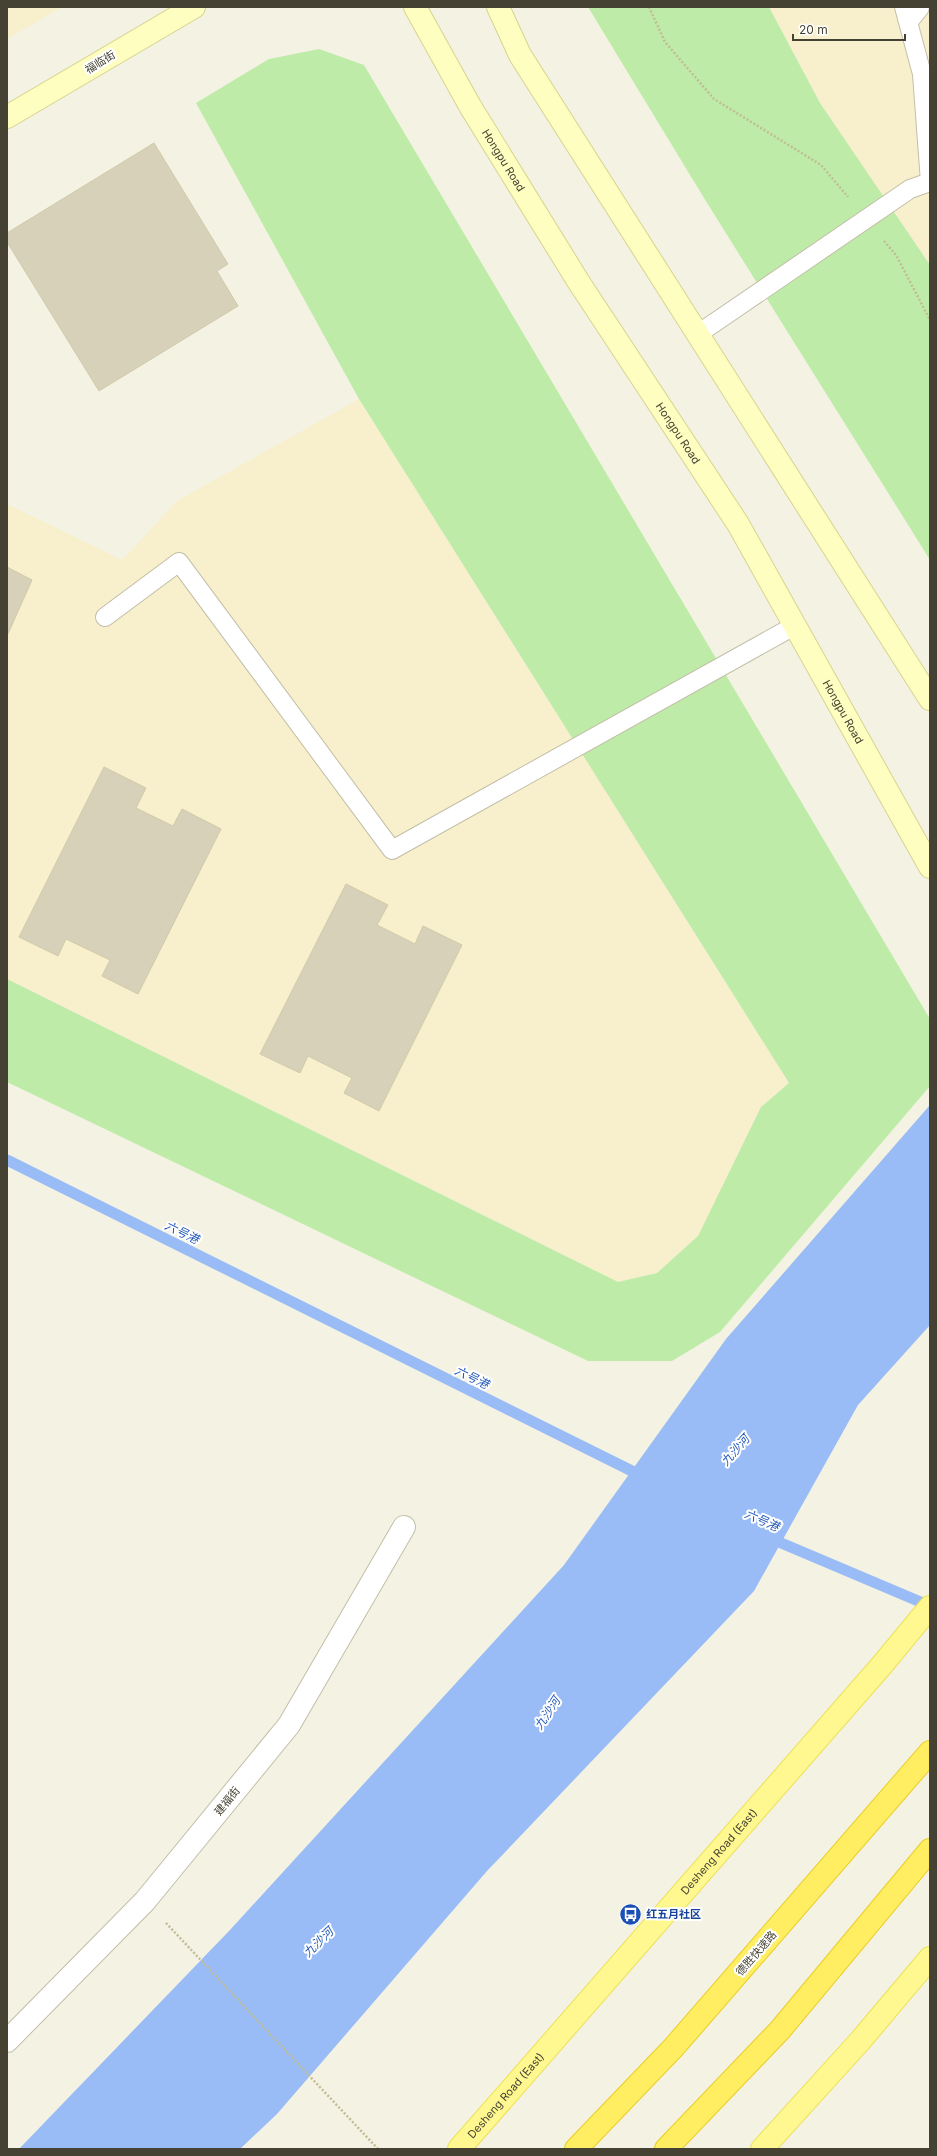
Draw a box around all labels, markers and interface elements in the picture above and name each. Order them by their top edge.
scale bar [793,16,905,42]
text: 20 m [799,22,828,37]
street label: 福临街 [82,48,118,76]
street label: Hongpu Road [479,126,528,194]
street label: Hongpu Road [653,400,704,467]
street label: Hongpu Road [820,677,867,746]
water label: 六号港 [163,1217,203,1248]
water label: 六号港 [453,1362,493,1393]
water label: 九沙河 [718,1430,754,1469]
water label: 六号港 [742,1506,783,1535]
water label: 九沙河 [531,1692,564,1732]
street label: 建福街 [211,1784,243,1818]
street label: Desheng Road (East) [678,1806,760,1897]
bus stop icon: 红五月社区 [617,1901,643,1927]
place label: 红五月社区 [646,1907,701,1921]
water label: 九沙河 [300,1923,338,1960]
street label: 德胜快速路 [733,1928,779,1978]
street label: Desheng Road (East) [464,2050,547,2141]

